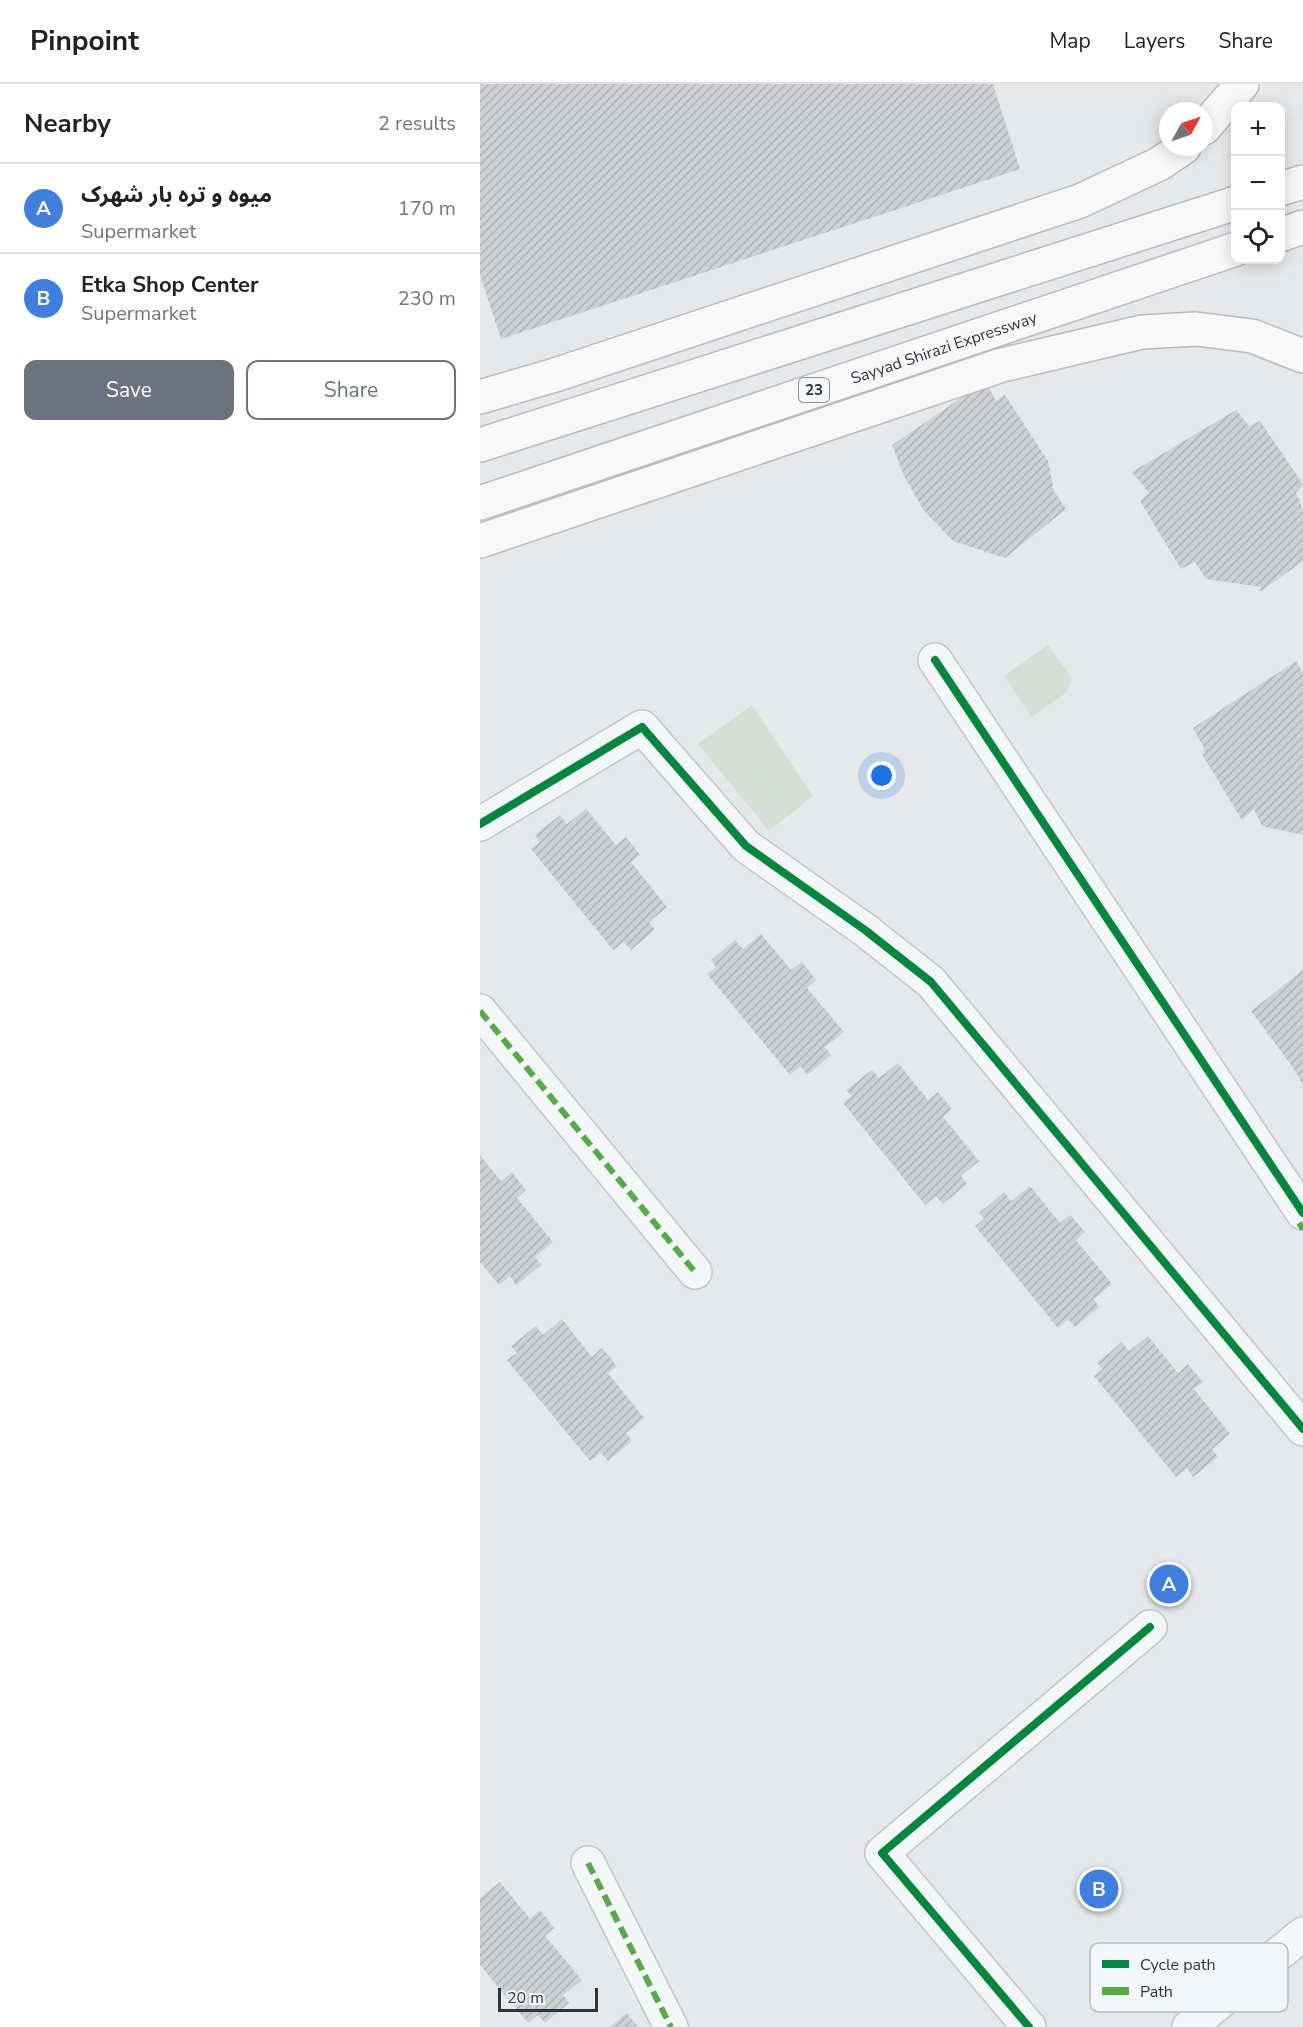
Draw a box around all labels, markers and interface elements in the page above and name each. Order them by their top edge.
text: Pinpoint [30,22,139,60]
text: Map [1049,27,1091,55]
text: Layers [1124,27,1185,55]
text: Share [1218,27,1273,55]
north arrow [1159,102,1213,156]
map controls [1231,102,1285,264]
button: + [1231,102,1285,156]
text: Nearby [24,106,111,141]
text: 2 results [378,110,456,137]
button: − [1231,156,1285,210]
text: میوه و تره بار شهرک [81,180,272,210]
text: A [36,195,51,222]
text: 170 m [398,195,456,222]
button: locate [1231,210,1285,264]
text: Supermarket [81,218,196,245]
text: Etka Shop Center [81,270,259,300]
text: B [37,285,50,312]
text: 230 m [398,285,456,312]
text: Supermarket [81,300,196,327]
street label: Sayyad Shirazi Expressway [848,306,1041,390]
button: Save [24,360,234,420]
button: Share [246,360,456,420]
road number: 23 [799,378,829,402]
your location [867,761,896,790]
pin: A [1150,1562,1188,1606]
pin: B [1080,1866,1118,1912]
legend [1090,1943,1288,2012]
text: Cycle path [1140,1954,1216,1976]
text: Path [1140,1981,1173,2003]
scale bar [498,1985,598,2012]
text: 20 m [507,1987,544,2009]

